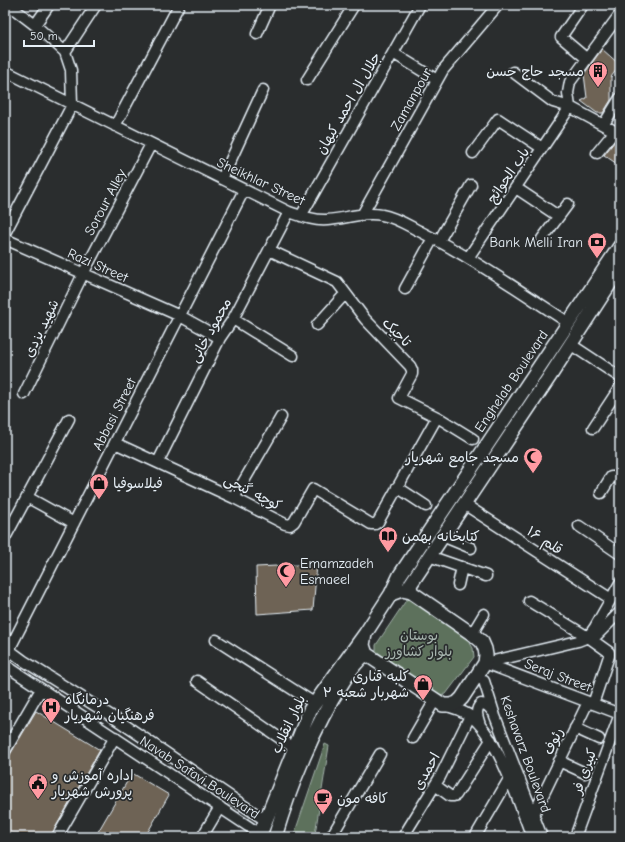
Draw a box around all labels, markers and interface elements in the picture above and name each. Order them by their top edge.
scale bar [24,22,94,48]
text: 50 m [30,29,58,43]
street label: جلال ال احمد کیهان [312,49,385,157]
building icon: مسجد حاج حسن [587,60,609,88]
place label: مسجد حاج حسن [486,63,584,81]
street label: Zamanpour [387,64,436,134]
street label: باب الحوائج [483,144,534,207]
street label: Sheikhlar Street [214,154,308,210]
street label: Sorour Alley [81,165,130,238]
bank icon: Bank Melli Iran [586,231,608,259]
place label: Bank Melli Iran [489,234,583,251]
street label: Razi Street [65,245,132,287]
street label: محمود خانی [186,295,235,365]
street label: شهید یزدی [20,297,63,360]
street label: تاجیک [379,314,415,351]
street label: Enghelab Boulevard [471,327,552,435]
street label: Abbasi Street [89,374,140,453]
mosque icon: مسجد جامع شهریار [522,446,544,474]
place label: مسجد جامع شهریار [405,449,519,468]
street label: کوچه گنجی [221,471,284,515]
shop icon: فیلاسوفیا [88,472,110,500]
place label: فیلاسوفیا [113,475,163,492]
street label: قلم ۱۶ [523,523,566,560]
library icon: کتابخانه بهمن [377,525,399,553]
place label: کتابخانه بهمن [402,528,480,545]
place label: Emamzadeh Esmaeel [300,555,374,588]
mosque icon: Emamzadeh Esmaeel [275,560,297,588]
park label: بوستان بلوار کشاورز [385,627,452,660]
street label: Seraj Street [522,655,595,696]
place label: کلبه قناری شهربار شعبه ۲ [323,668,409,701]
shop icon: کلبه قناری شهربار شعبه ۲ [412,673,434,701]
place label: درمانگاه فرهنگیان شهریار [64,691,155,724]
street label: بلوار انقلاب [267,692,309,756]
street label: Keshavarz Boulevard [496,693,555,815]
hospital icon: درمانگاه فرهنگیان شهریار [40,696,62,724]
street label: رئوف [540,725,567,758]
street label: Navab Safavi Boulevard [137,732,263,823]
street label: کبیری فر [568,746,601,797]
street label: احمدی [409,750,444,793]
place label: اداره آموزش و پرورش شهریار [51,767,133,801]
public building icon: اداره آموزش و پرورش شهریار [27,772,49,800]
cafe icon: کافه مون [312,787,334,815]
place label: کافه مون [337,790,388,807]

